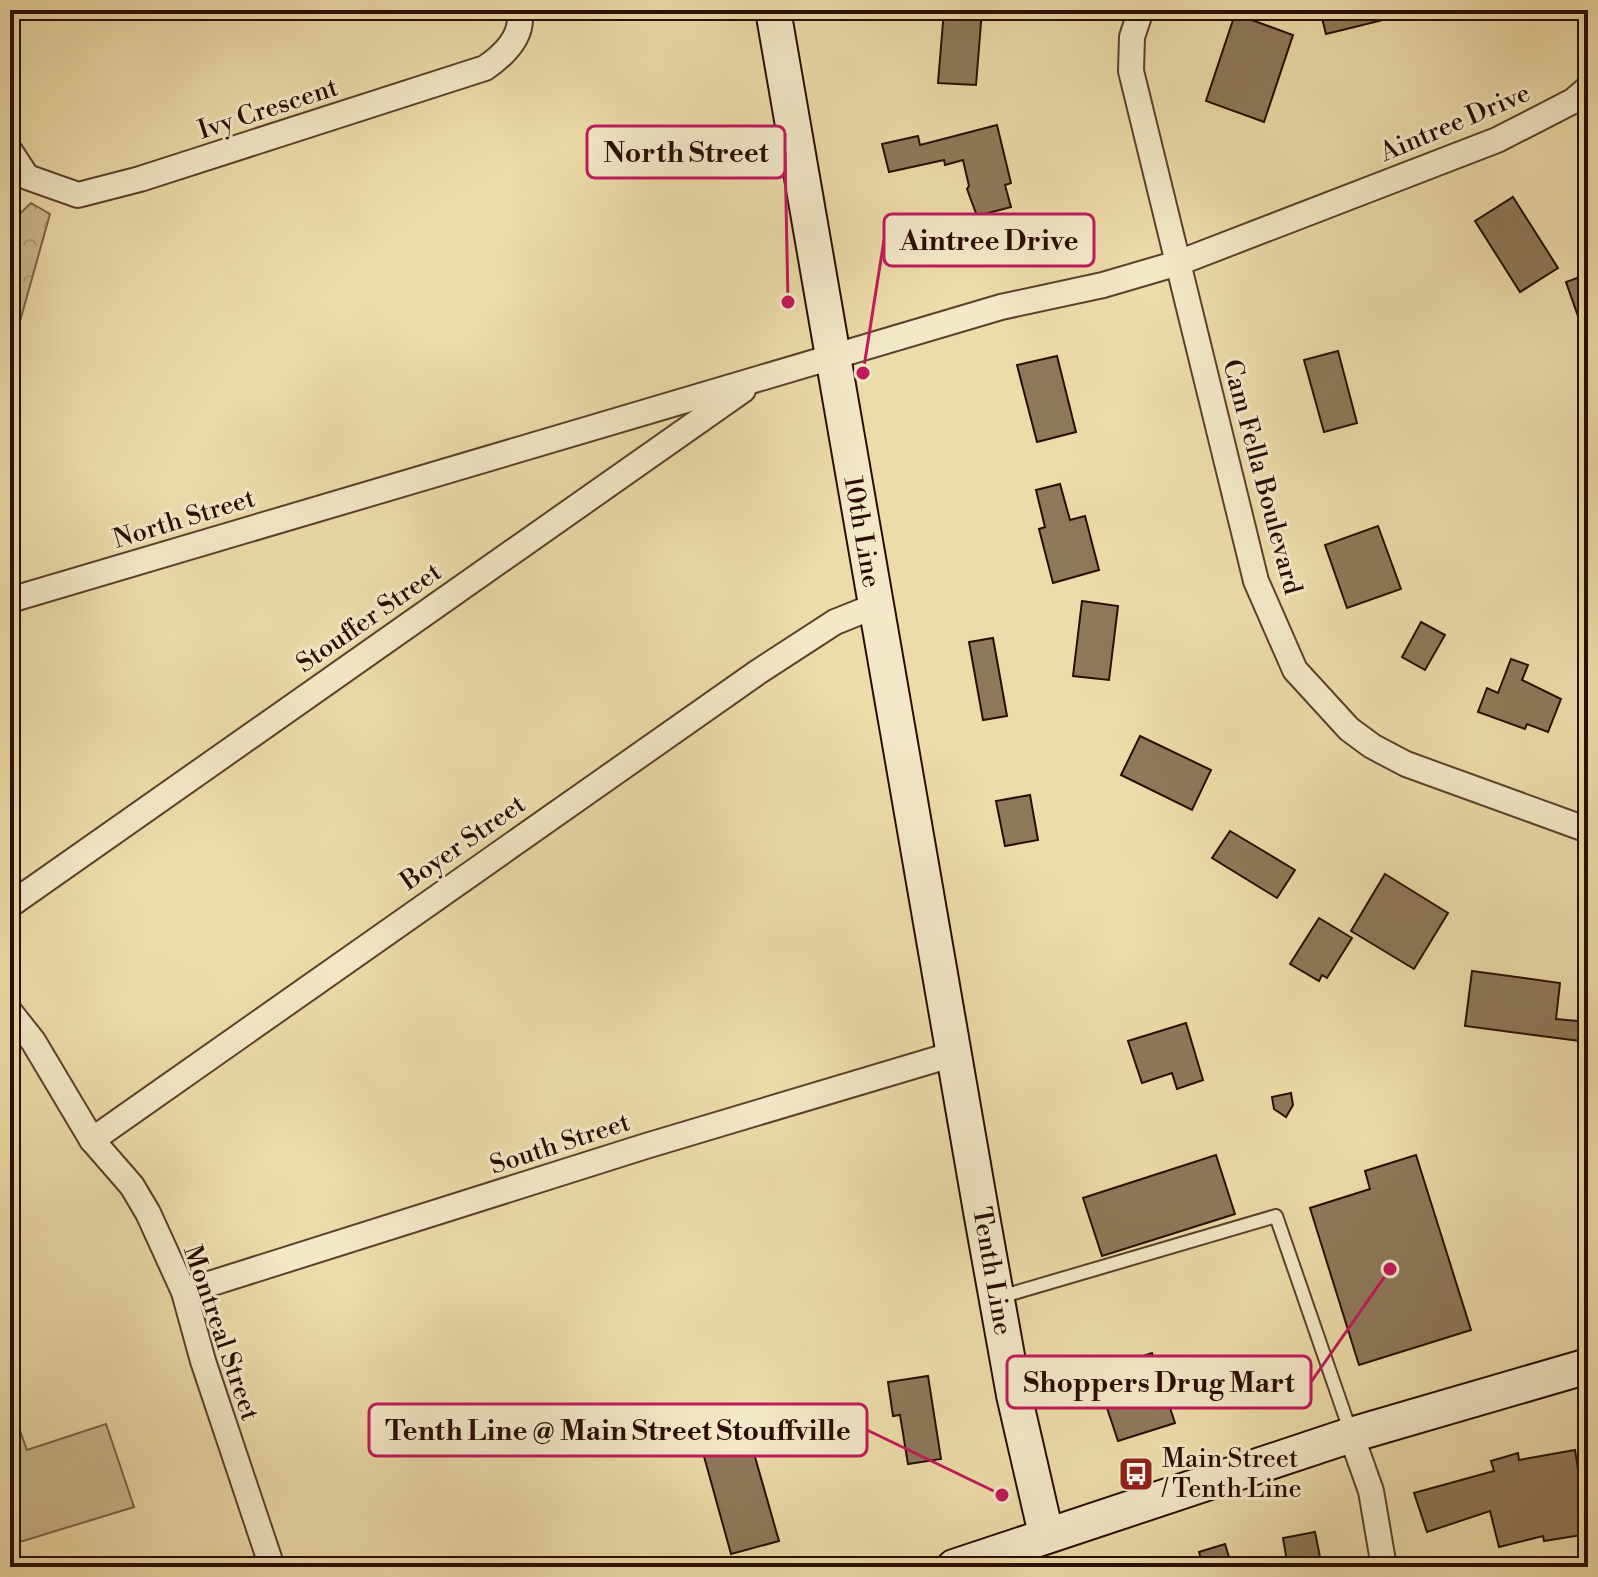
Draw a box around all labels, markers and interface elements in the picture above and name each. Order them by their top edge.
street label: Ivy Crescent [194,71,342,147]
street label: Aintree Drive [1374,77,1535,169]
callout: North Street [587,126,785,178]
text: North Street [603,136,770,171]
callout: Aintree Drive [884,214,1094,266]
text: Aintree Drive [899,224,1078,259]
street label: Cam Fella Boulevard [1215,356,1309,598]
street label: 10th Line [836,474,888,590]
street label: North Street [109,482,259,556]
street label: Stouffer Street [290,556,448,680]
street label: Boyer Street [394,788,532,898]
street label: South Street [486,1106,634,1182]
street label: Tenth Line [965,1205,1019,1337]
street label: Montreal Street [176,1241,266,1425]
callout: Shoppers Drug Mart [1007,1356,1311,1408]
text: Shoppers Drug Mart [1023,1366,1296,1401]
callout: Tenth Line @ Main Street Stouffville [369,1404,867,1456]
text: Tenth Line @ Main Street Stouffville [385,1414,851,1449]
place label: Main Street / Tenth Line [1161,1443,1302,1505]
bus stop icon: Main Street / Tenth Line [1117,1455,1155,1493]

